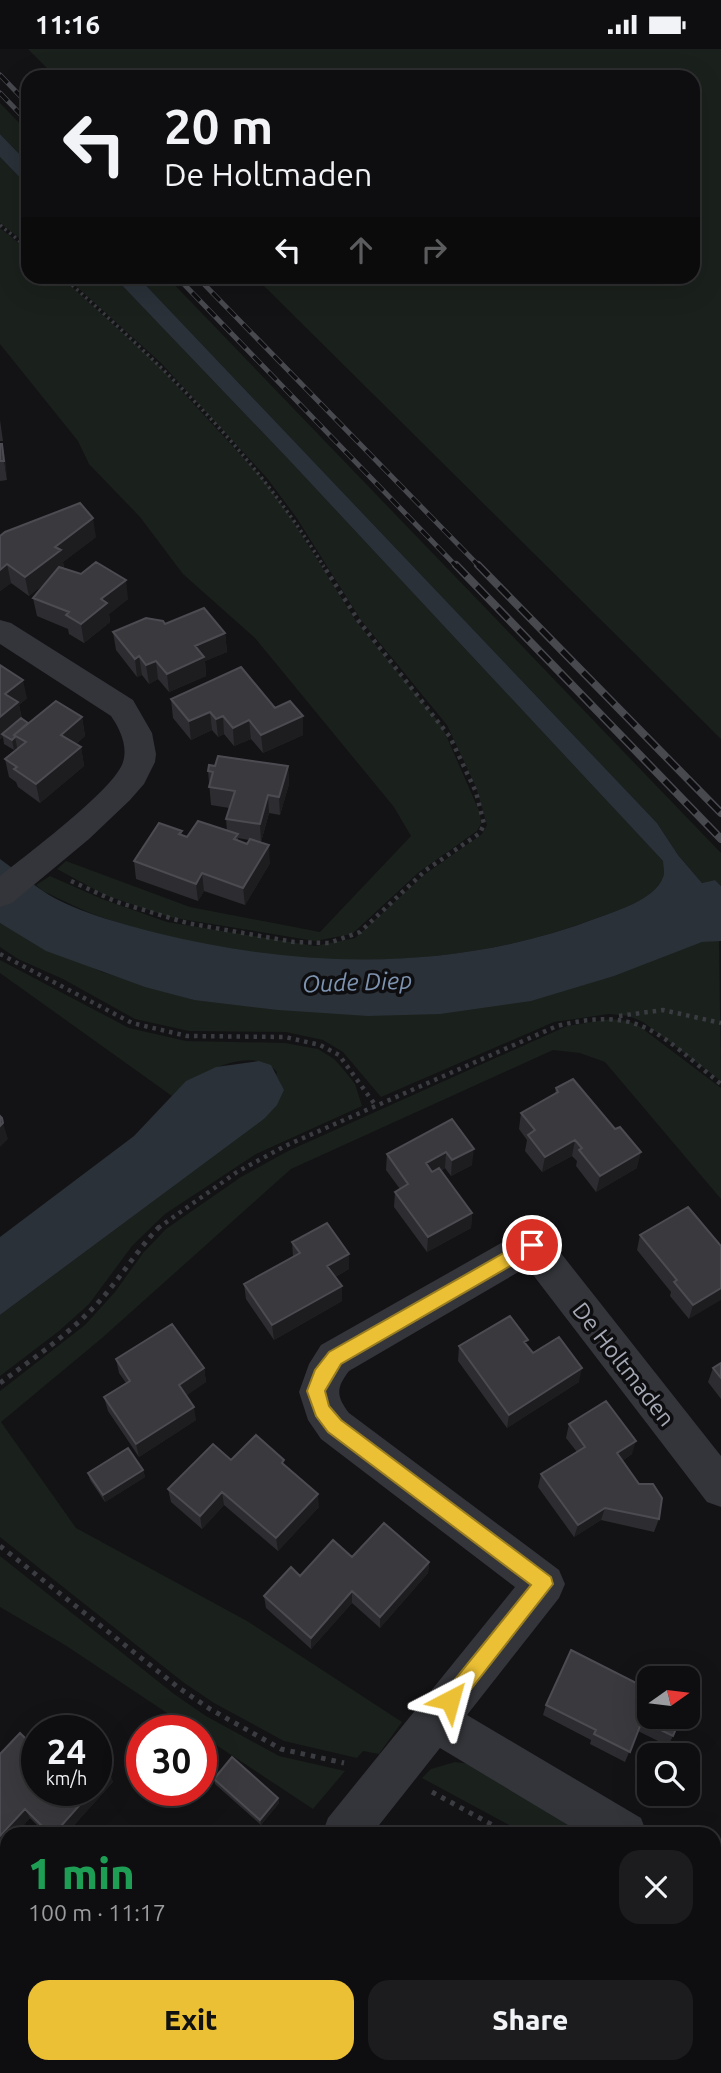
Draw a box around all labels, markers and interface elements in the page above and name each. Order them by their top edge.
text: 11:16 [35,10,100,39]
icon: left [49,98,140,189]
text: 20 m [164,98,273,153]
text: De Holtmaden [164,156,372,192]
icon: left [269,231,307,269]
icon: ahead [342,231,380,269]
icon: right [415,231,453,269]
water label: Oude Diep [302,967,412,997]
pin [502,1215,562,1275]
icon: arrive [513,1226,551,1264]
street label: De Holtmaden [568,1297,680,1431]
position arrow [413,1663,487,1737]
north arrow [637,1666,700,1729]
map controls [637,1666,700,1806]
speed limit sign: 30 [126,1715,217,1806]
text: 24 [47,1731,86,1771]
button: search [637,1743,700,1806]
text: km/h [46,1768,87,1788]
text: 1 min [28,1850,135,1897]
button: close [619,1850,693,1924]
text: 100 m · 11:17 [28,1900,166,1925]
button: Exit [28,1980,354,2060]
button: Share [368,1980,693,2060]

